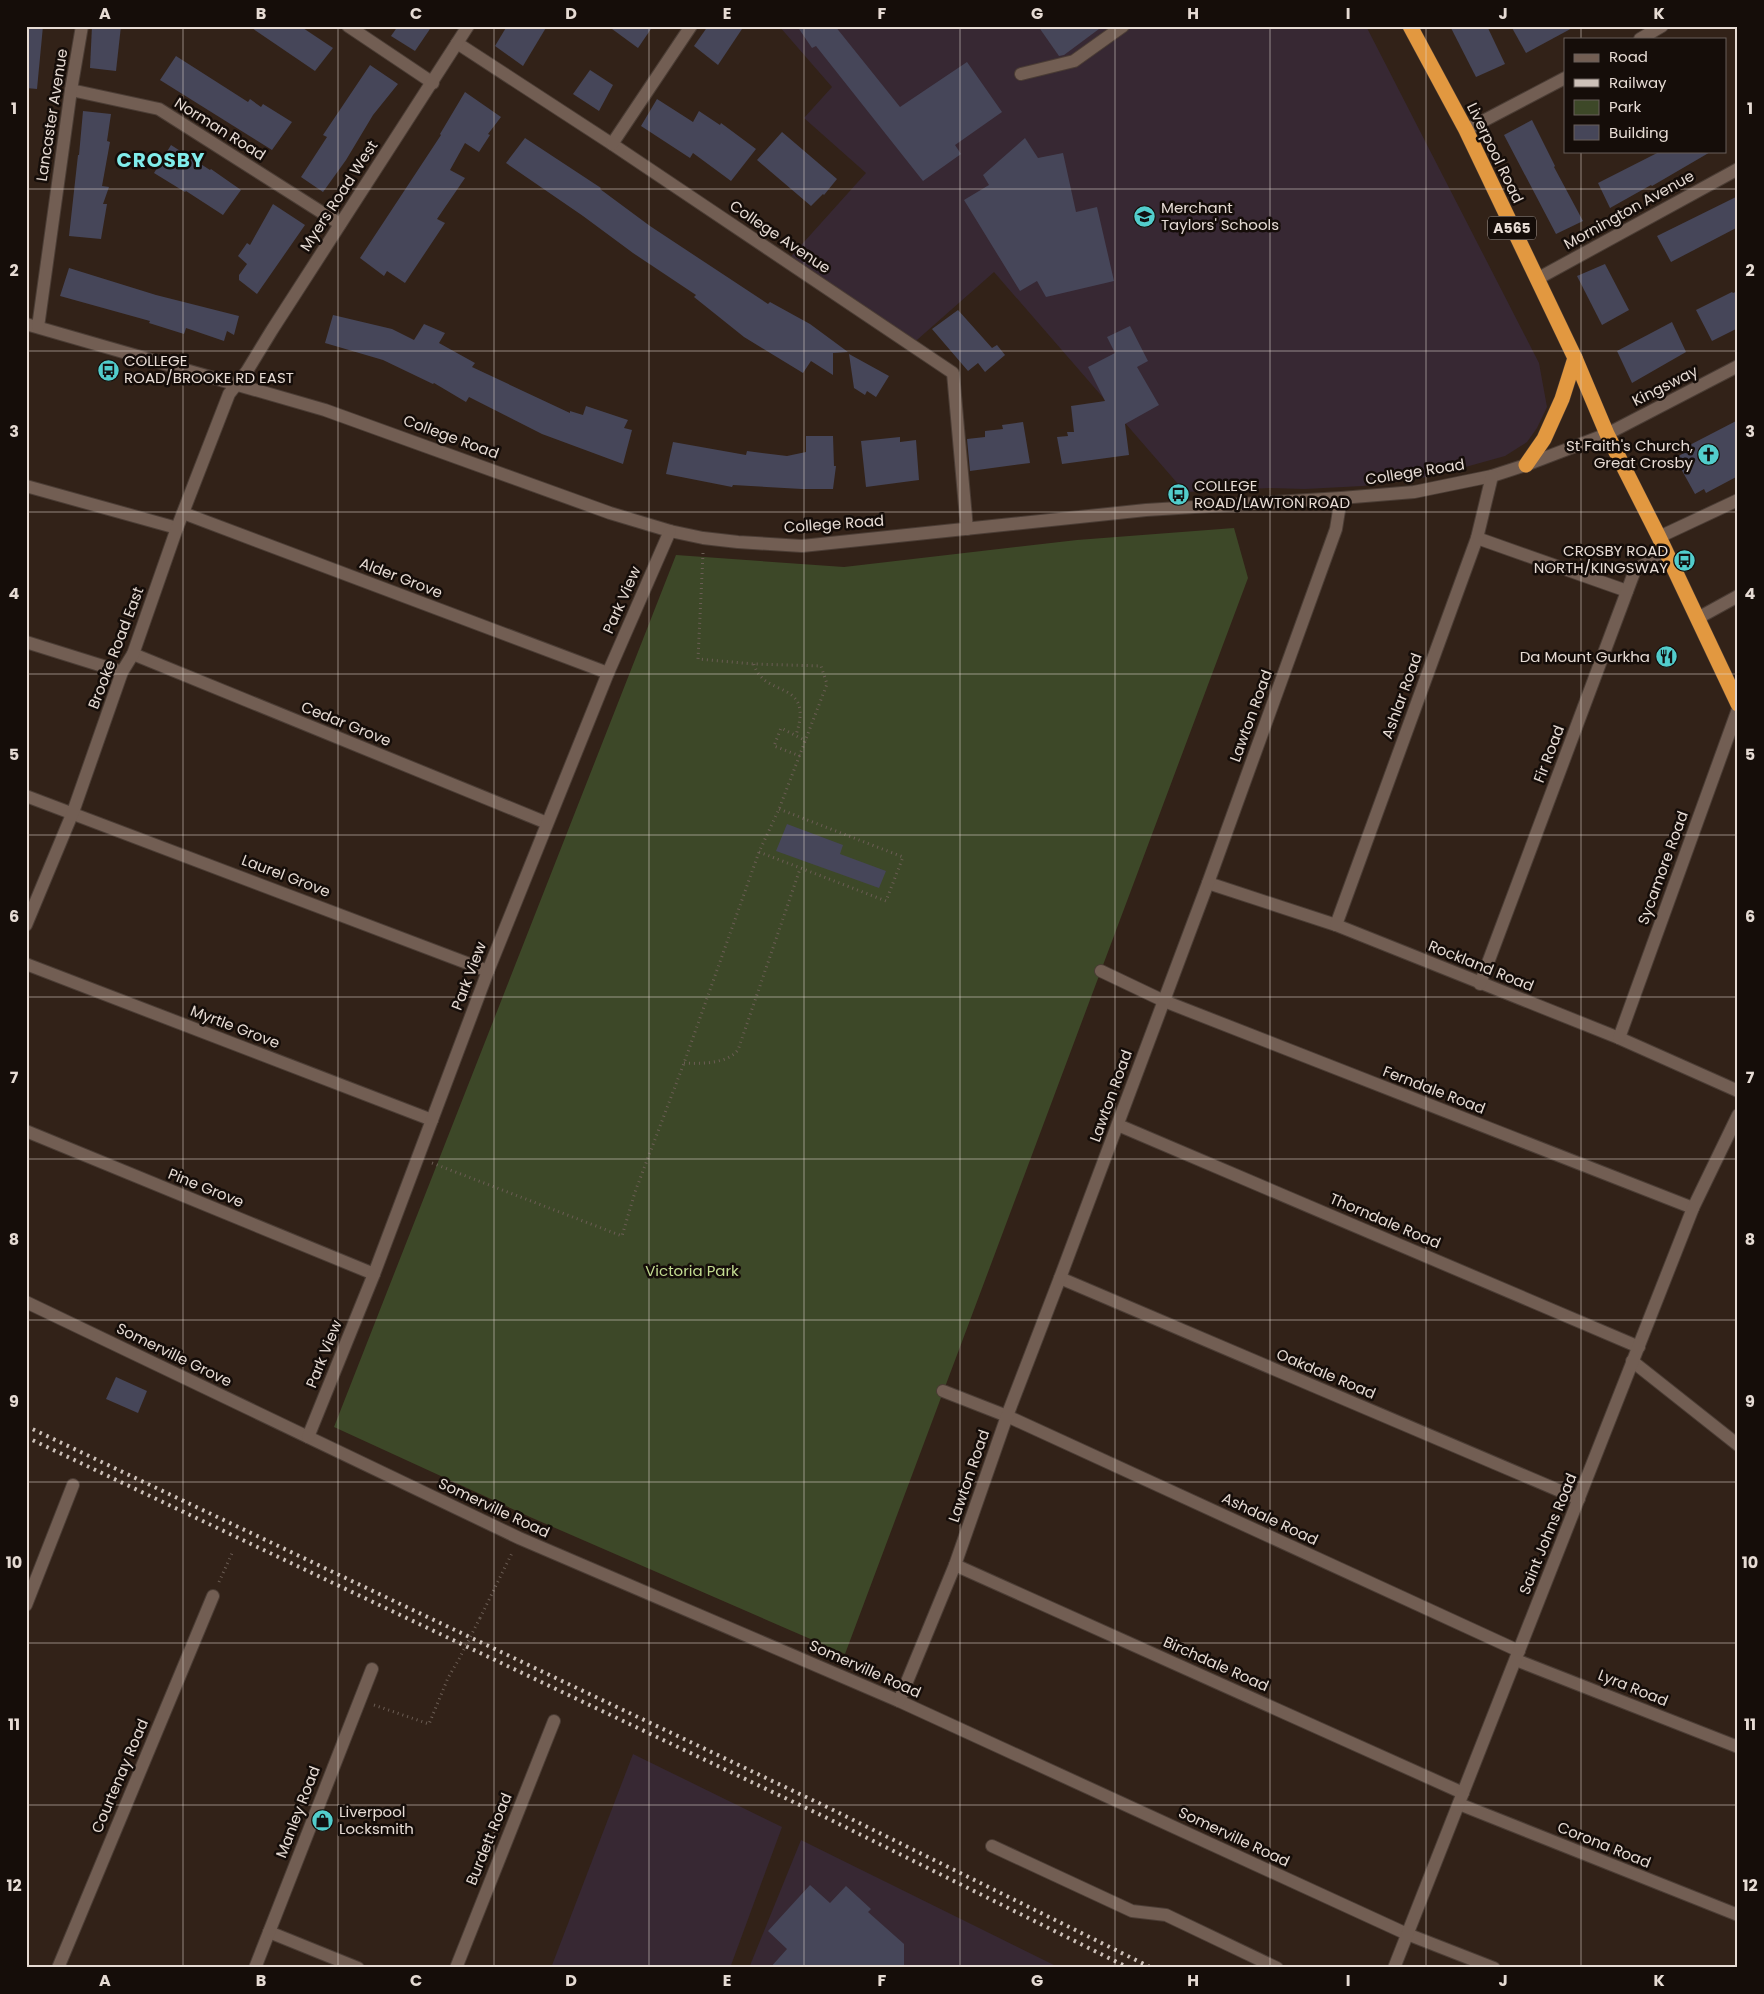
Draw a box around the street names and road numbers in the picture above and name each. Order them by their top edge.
street label: Lancaster Avenue [31,47,72,183]
street label: Norman Road [171,92,270,165]
street label: Liverpool Road [1462,99,1529,207]
street label: Myers Road West [295,136,382,255]
street label: Mornington Avenue [1560,165,1698,254]
street label: College Avenue [726,195,835,278]
road number: A565 [1488,217,1536,240]
street label: Kingsway [1628,360,1702,411]
street label: College Road [400,410,502,464]
street label: College Road [1364,453,1466,490]
street label: College Road [783,510,885,537]
street label: Alder Grove [357,552,446,603]
street label: Park View [597,562,646,637]
street label: Brooke Road East [83,584,148,712]
street label: Ashlar Road [1376,650,1427,742]
street label: Lawton Road [1224,667,1277,765]
street label: Cedar Grove [298,696,394,751]
street label: Fir Road [1528,722,1569,786]
street label: Sycamore Road [1632,808,1693,928]
street label: Laurel Grove [239,849,334,902]
street label: Rockland Road [1425,935,1537,996]
street label: Park View [446,938,491,1013]
street label: Myrtle Grove [188,1000,283,1053]
street label: Lawton Road [1084,1047,1137,1145]
street label: Ferndale Road [1380,1060,1489,1119]
street label: Pine Grove [165,1163,247,1212]
street label: Thorndale Road [1326,1188,1444,1253]
street label: Park View [300,1316,347,1391]
street label: Somerville Grove [113,1317,236,1392]
street label: Oakdale Road [1273,1343,1379,1404]
street label: Lawton Road [943,1427,994,1525]
street label: Saint Johns Road [1514,1470,1581,1598]
street label: Somerville Road [435,1473,553,1543]
street label: Ashdale Road [1219,1487,1322,1550]
street label: Birchdale Road [1160,1631,1272,1696]
street label: Somerville Road [806,1634,925,1703]
street label: Lyra Road [1595,1664,1671,1711]
street label: Courtenay Road [86,1715,153,1836]
street label: Manley Road [270,1763,325,1861]
street label: Burdett Road [460,1790,517,1888]
street label: Somerville Road [1175,1802,1293,1872]
street label: Corona Road [1554,1816,1654,1873]

